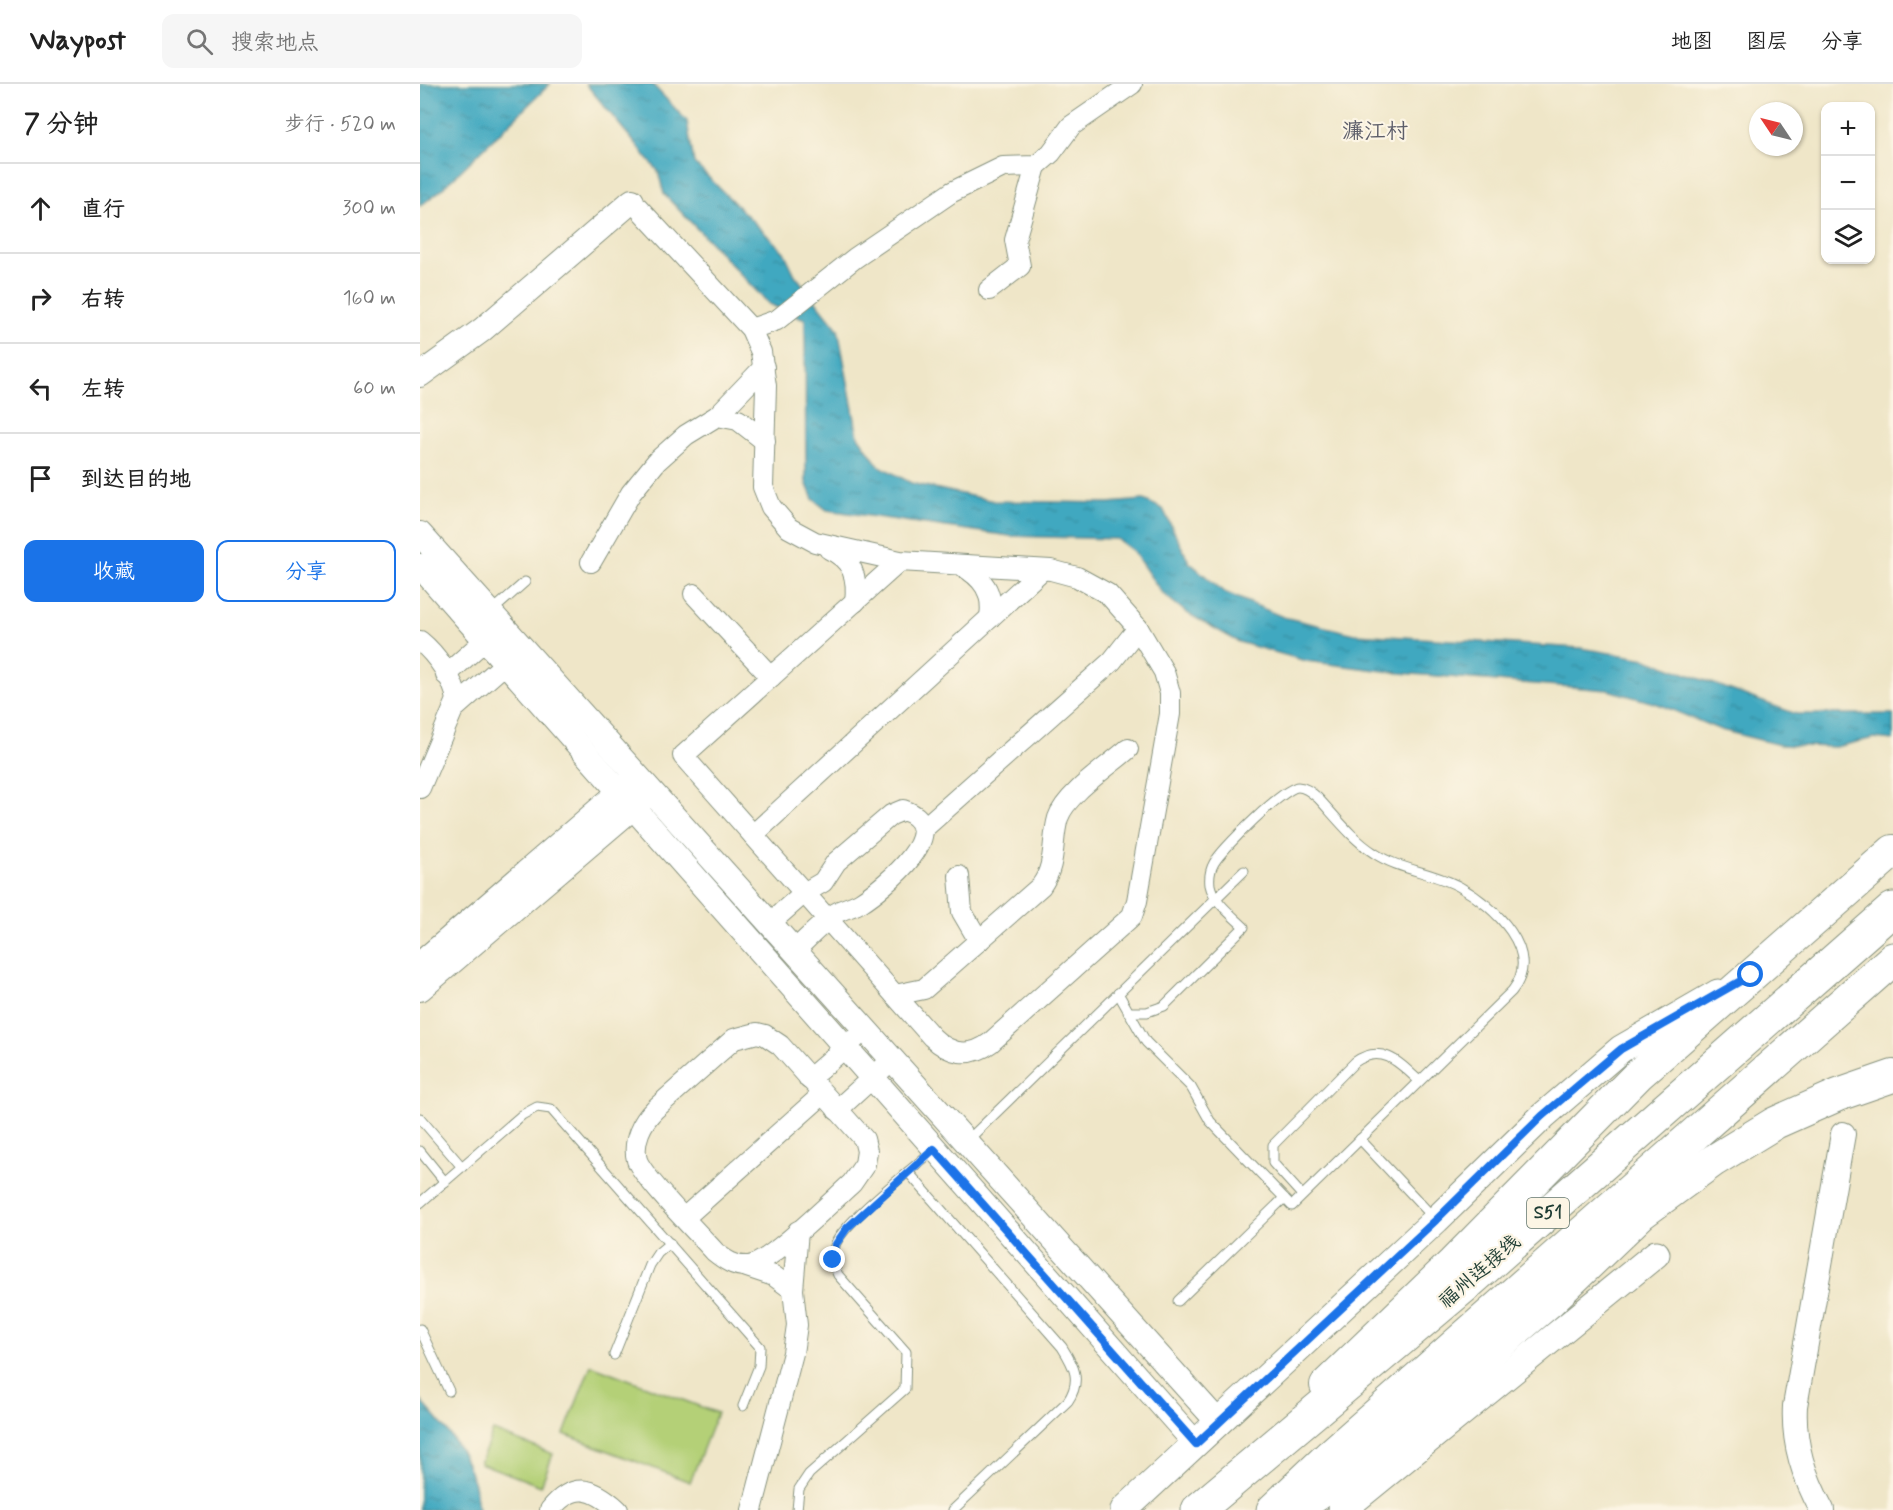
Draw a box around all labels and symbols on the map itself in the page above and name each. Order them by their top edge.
north arrow [1749,102,1803,156]
district label: 濂江村 [1342,118,1408,146]
route start [1737,961,1763,987]
road number: S51 [1527,1198,1569,1228]
street label: 福州连接线 [1433,1229,1527,1315]
route end [819,1246,845,1272]

